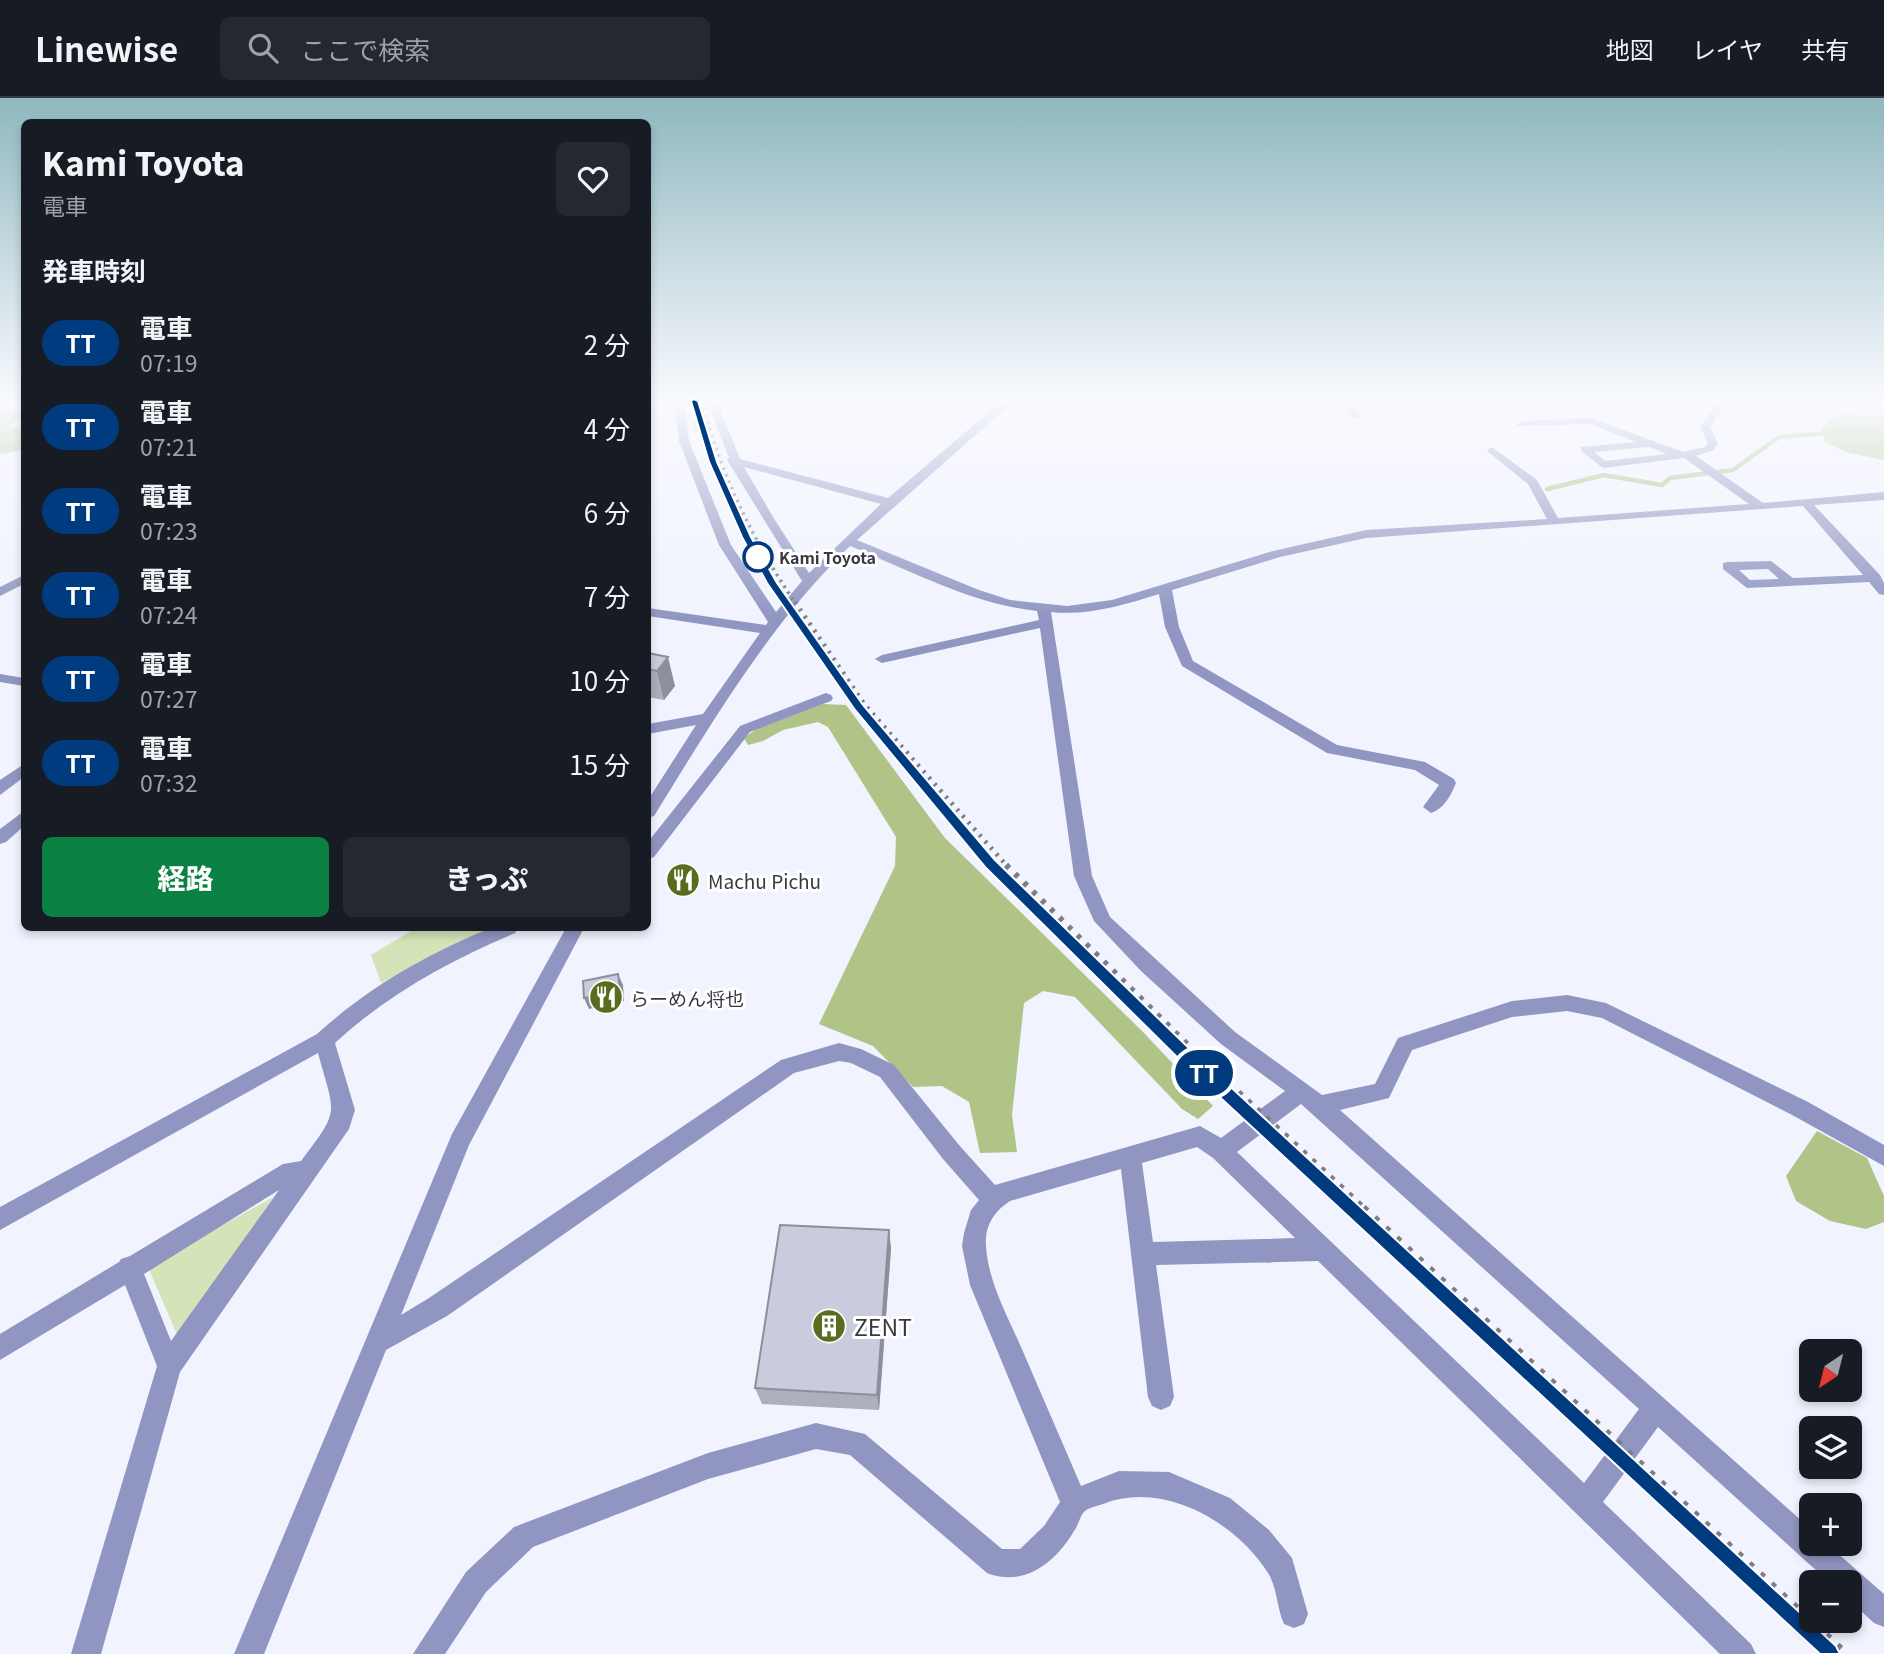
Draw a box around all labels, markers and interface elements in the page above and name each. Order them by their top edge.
search box [220,17,710,80]
text: Linewise [35,24,178,72]
icon: search [244,29,282,67]
text: ここで検索 [300,30,430,67]
text: 地図 [1606,31,1654,66]
text: レイヤ [1692,31,1763,66]
text: 共有 [1801,31,1849,66]
text: Kami Toyota [42,138,244,186]
button: heart [556,142,630,216]
text: 電車 [42,188,88,222]
text: 発車時刻 [42,251,146,288]
text: 電車 [140,308,192,345]
text: TT [66,325,96,360]
text: 2 分 [584,325,630,362]
text: 07:19 [140,345,197,379]
text: 電車 [140,392,192,429]
text: TT [66,409,96,444]
text: 4 分 [584,409,630,446]
text: 07:21 [140,429,197,463]
text: 電車 [140,476,192,513]
text: TT [66,493,96,528]
text: 6 分 [584,493,630,530]
text: 07:23 [140,513,197,547]
marker: Kami Toyota [743,542,773,572]
place label: Kami Toyota [779,545,876,569]
text: 電車 [140,560,192,597]
text: TT [66,577,96,612]
text: 7 分 [584,577,630,614]
text: 07:24 [140,597,197,631]
text: 電車 [140,644,192,681]
text: TT [66,661,96,696]
text: 10 分 [569,661,630,698]
text: 07:27 [140,681,197,715]
text: 電車 [140,728,192,765]
text: TT [66,745,96,780]
text: 15 分 [569,745,630,782]
text: 07:32 [140,765,197,799]
button: 経路 [42,837,329,917]
button: きっぷ [343,837,630,917]
restaurant icon: Machu Pichu [664,861,702,899]
place label: Machu Pichu [708,867,821,894]
restaurant icon: らーめん将也 [587,978,625,1016]
place label: らーめん将也 [630,984,744,1011]
line badge: TT [1172,1050,1236,1096]
text: TT [1189,1055,1219,1090]
building icon: ZENT [810,1307,848,1345]
place label: ZENT [854,1309,912,1343]
north arrow [1799,1339,1862,1402]
map controls [1799,1339,1862,1633]
button: layers [1799,1416,1862,1479]
button: + [1799,1493,1862,1556]
button: − [1799,1570,1862,1633]

